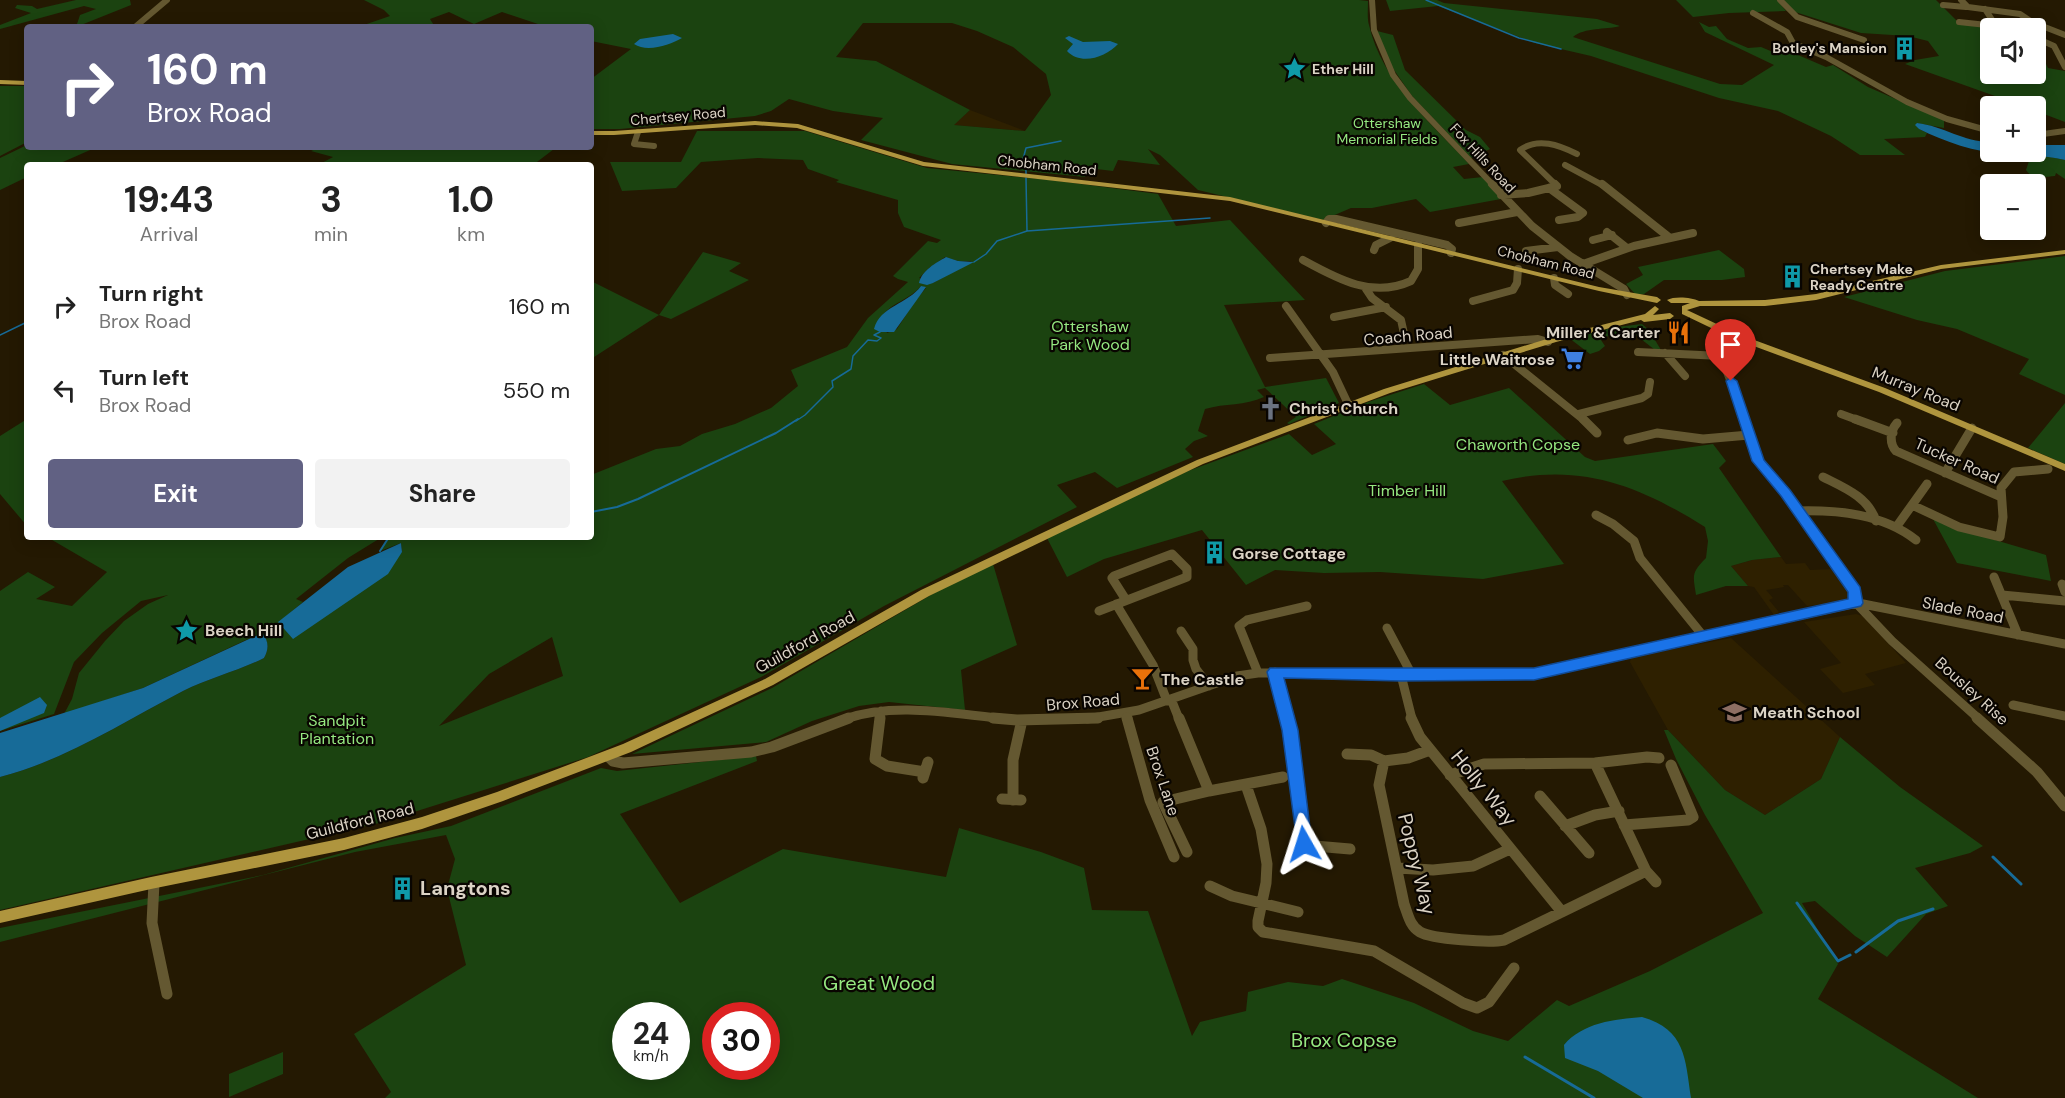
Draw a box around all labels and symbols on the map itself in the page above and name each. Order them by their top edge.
building icon: Botley's Mansion [1892,35,1918,61]
place label: Botley's Mansion [1772,39,1887,57]
place icon: Ether Hill [1281,56,1307,82]
place label: Ether Hill [1312,60,1374,78]
street label: Chertsey Road [630,103,726,129]
park label: Ottershaw Memorial Fields [1336,114,1438,148]
street label: Fox Hills Road [1446,120,1520,196]
street label: Chobham Road [997,151,1097,179]
street label: Chobham Road [1495,241,1597,283]
place label: Chertsey Make Ready Centre [1810,260,1913,294]
building icon: Chertsey Make Ready Centre [1779,264,1805,290]
park label: Ottershaw Park Wood [1050,316,1130,355]
restaurant icon: Miller & Carter [1665,319,1691,345]
pin [1705,319,1756,381]
street label: Coach Road [1362,322,1454,350]
place label: Miller & Carter [1546,322,1660,343]
supermarket icon: Little Waitrose [1560,346,1586,372]
place label: Little Waitrose [1440,349,1555,370]
street label: Murray Road [1869,362,1963,416]
church icon: Christ Church [1258,395,1284,421]
place label: Christ Church [1289,398,1398,419]
street label: Tucker Road [1911,433,2003,489]
park label: Chaworth Copse [1456,434,1580,455]
park label: Timber Hill [1368,480,1446,501]
building icon: Gorse Cottage [1201,540,1227,566]
place label: Gorse Cottage [1232,543,1346,564]
street label: Slade Road [1921,592,2005,628]
street label: Guildford Road [752,606,858,678]
place icon: Beech Hill [174,617,200,643]
place label: Beech Hill [205,620,282,641]
street label: Bousley Rise [1931,652,2013,730]
bar icon: The Castle [1130,666,1156,692]
place label: The Castle [1161,669,1244,690]
street label: Brox Road [1045,688,1121,716]
school or university icon: Meath School [1722,699,1748,725]
place label: Meath School [1753,702,1860,723]
park label: Sandpit Plantation [300,710,374,749]
street label: Brox Lane [1141,744,1185,818]
street label: Holly Way [1445,744,1523,832]
street label: Guildford Road [304,797,416,845]
street label: Poppy Way [1392,811,1442,917]
position arrow [1272,812,1336,876]
building icon: Langtons [389,875,415,901]
place label: Langtons [420,875,511,901]
park label: Great Wood [823,970,935,996]
speed limit sign: 30 [702,1002,780,1080]
park label: Brox Copse [1291,1027,1397,1053]

